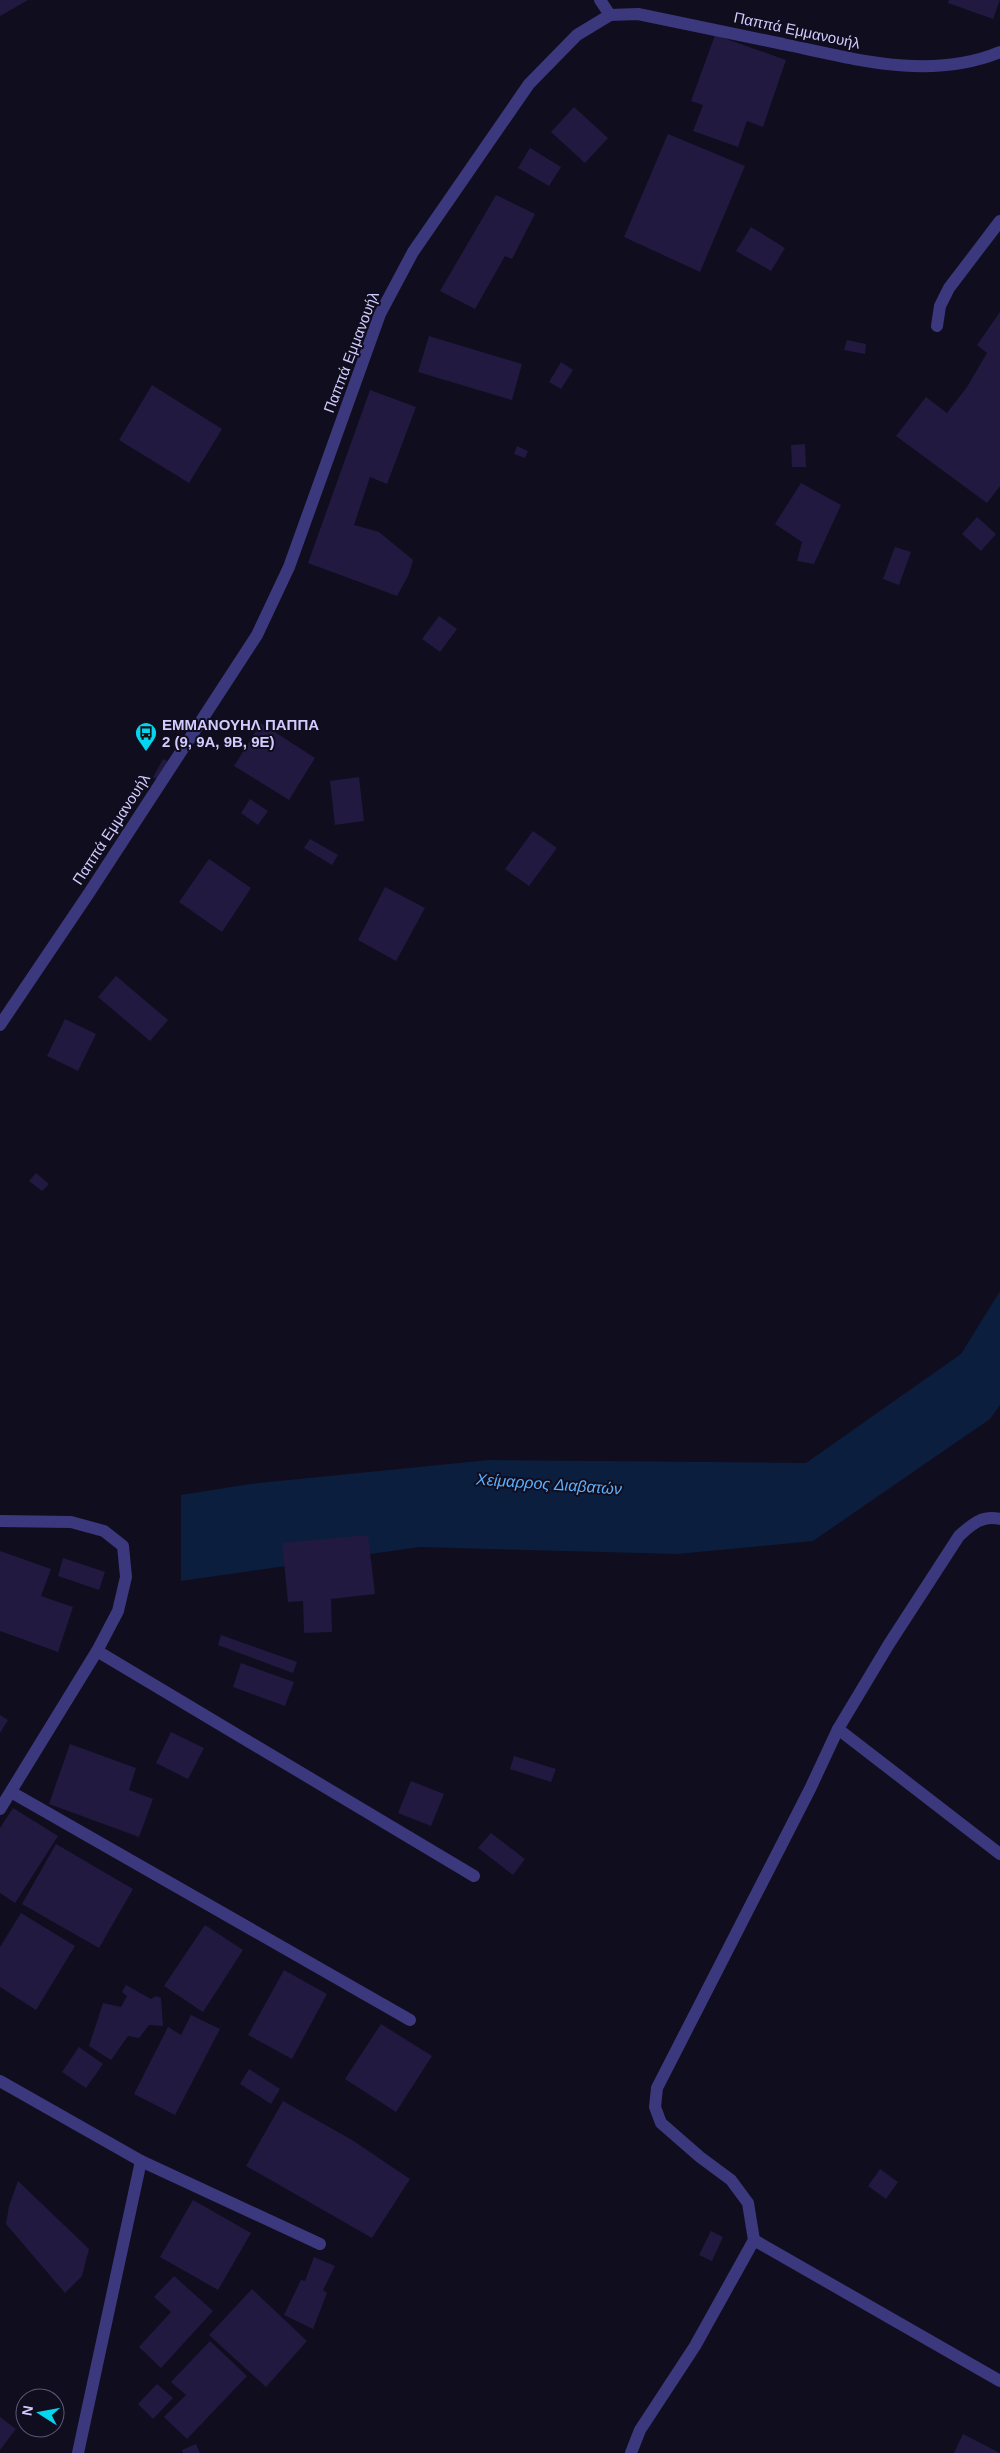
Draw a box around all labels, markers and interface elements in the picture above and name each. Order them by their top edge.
street label: Παππά Εμμανουήλ [732,8,862,52]
street label: Παππά Εμμανουήλ [320,288,382,415]
place label: ΕΜΜΑΝΟΥΗΛ ΠΑΠΠΑ 2 (9, 9Α, 9Β, 9Ε) [162,716,319,750]
bus stop icon: ΕΜΜΑΝΟΥΗΛ ΠΑΠΠΑ 2 (9, 9Α, 9Β, 9Ε) [134,721,158,752]
street label: Παππά Εμμανουήλ [69,770,153,888]
water label: Χείμαρρος Διαβατών [475,1470,622,1498]
north arrow [15,2388,65,2438]
text: N [18,2404,36,2417]

